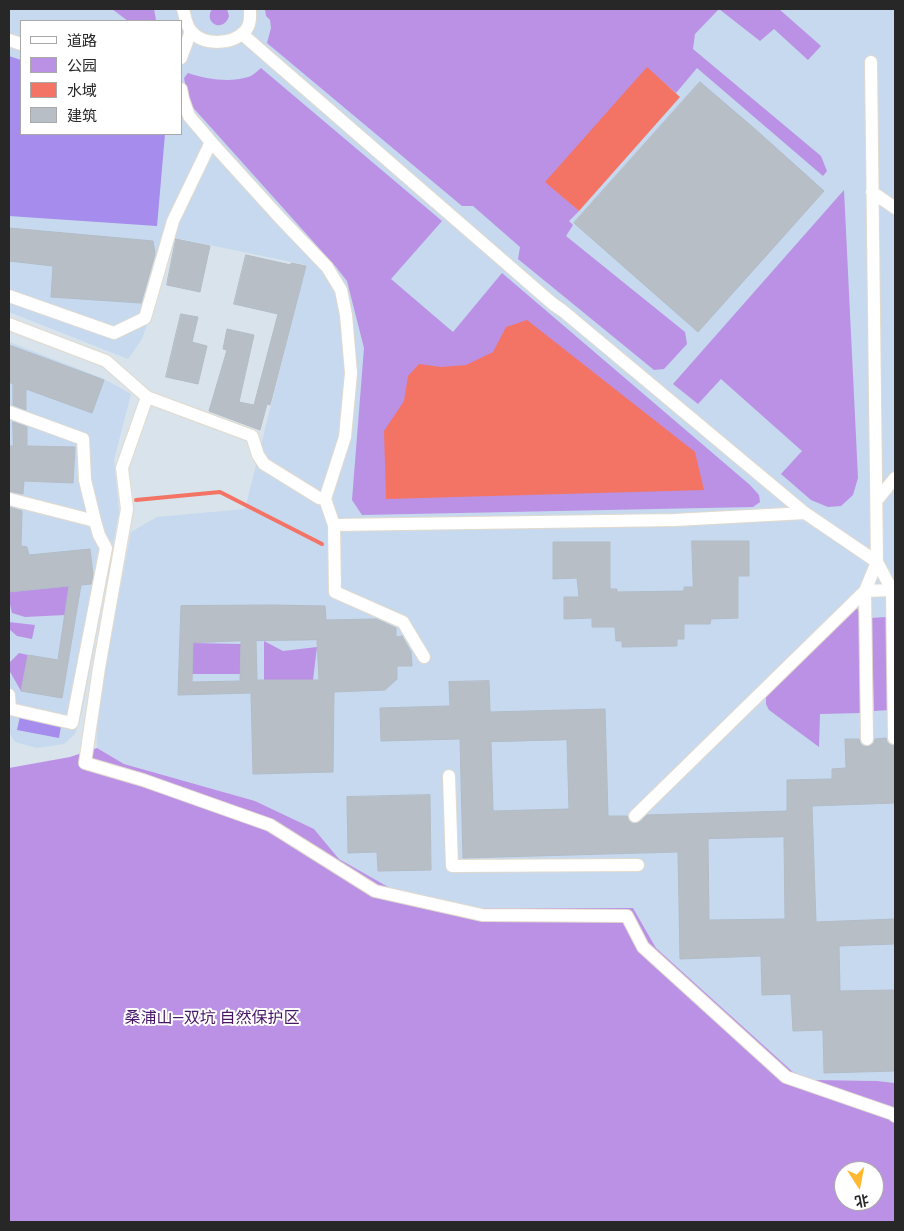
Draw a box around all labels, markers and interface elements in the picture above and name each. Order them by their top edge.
legend [20,20,182,135]
text: 道路 [67,32,97,50]
text: 公园 [67,57,97,75]
text: 水域 [67,82,97,100]
text: 建筑 [67,107,97,125]
park label: 桑浦山—双坑 自然保护区 [124,1009,300,1029]
north arrow [834,1161,884,1211]
text: 北 [853,1191,870,1210]

